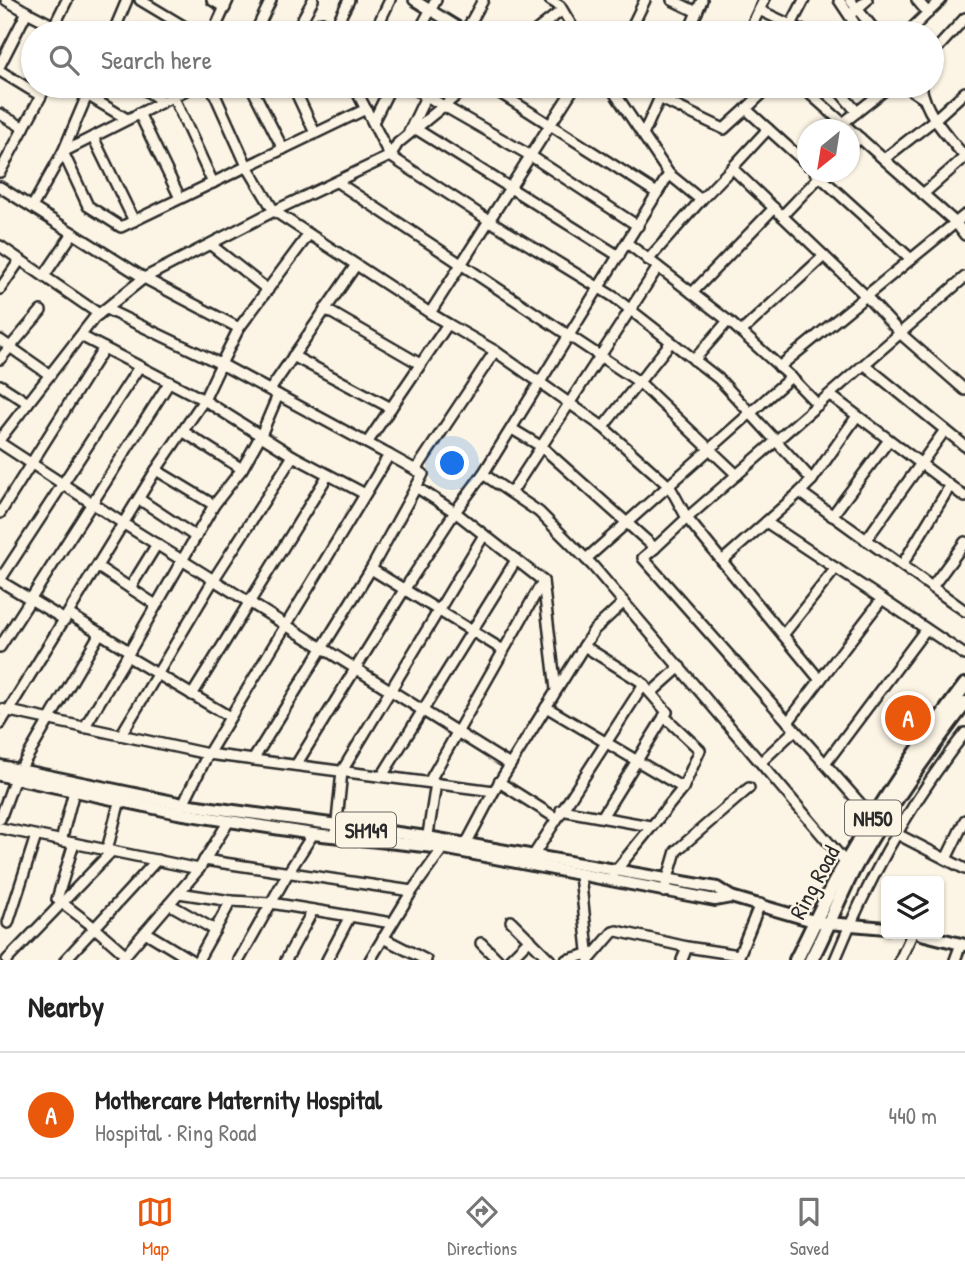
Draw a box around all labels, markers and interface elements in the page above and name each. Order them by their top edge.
search box [21,21,944,98]
icon: search [45,41,83,79]
text: Search here [101,42,212,77]
north arrow [797,119,860,182]
your location [435,446,469,480]
pin: A [885,692,931,744]
road number: NH50 [845,800,901,836]
road number: SH149 [336,812,396,848]
street label: Ring Road [782,840,846,924]
map controls [881,876,944,939]
button: layers [881,876,944,939]
text: Nearby [28,986,104,1026]
text: Mothercare Maternity Hospital [95,1082,382,1117]
text: A [45,1100,57,1131]
text: 440 m [889,1100,937,1131]
text: Hospital · Ring Road [95,1117,256,1148]
tab: Map [136,1193,174,1261]
tab: Directions [447,1193,517,1261]
tab: Saved [790,1193,829,1261]

